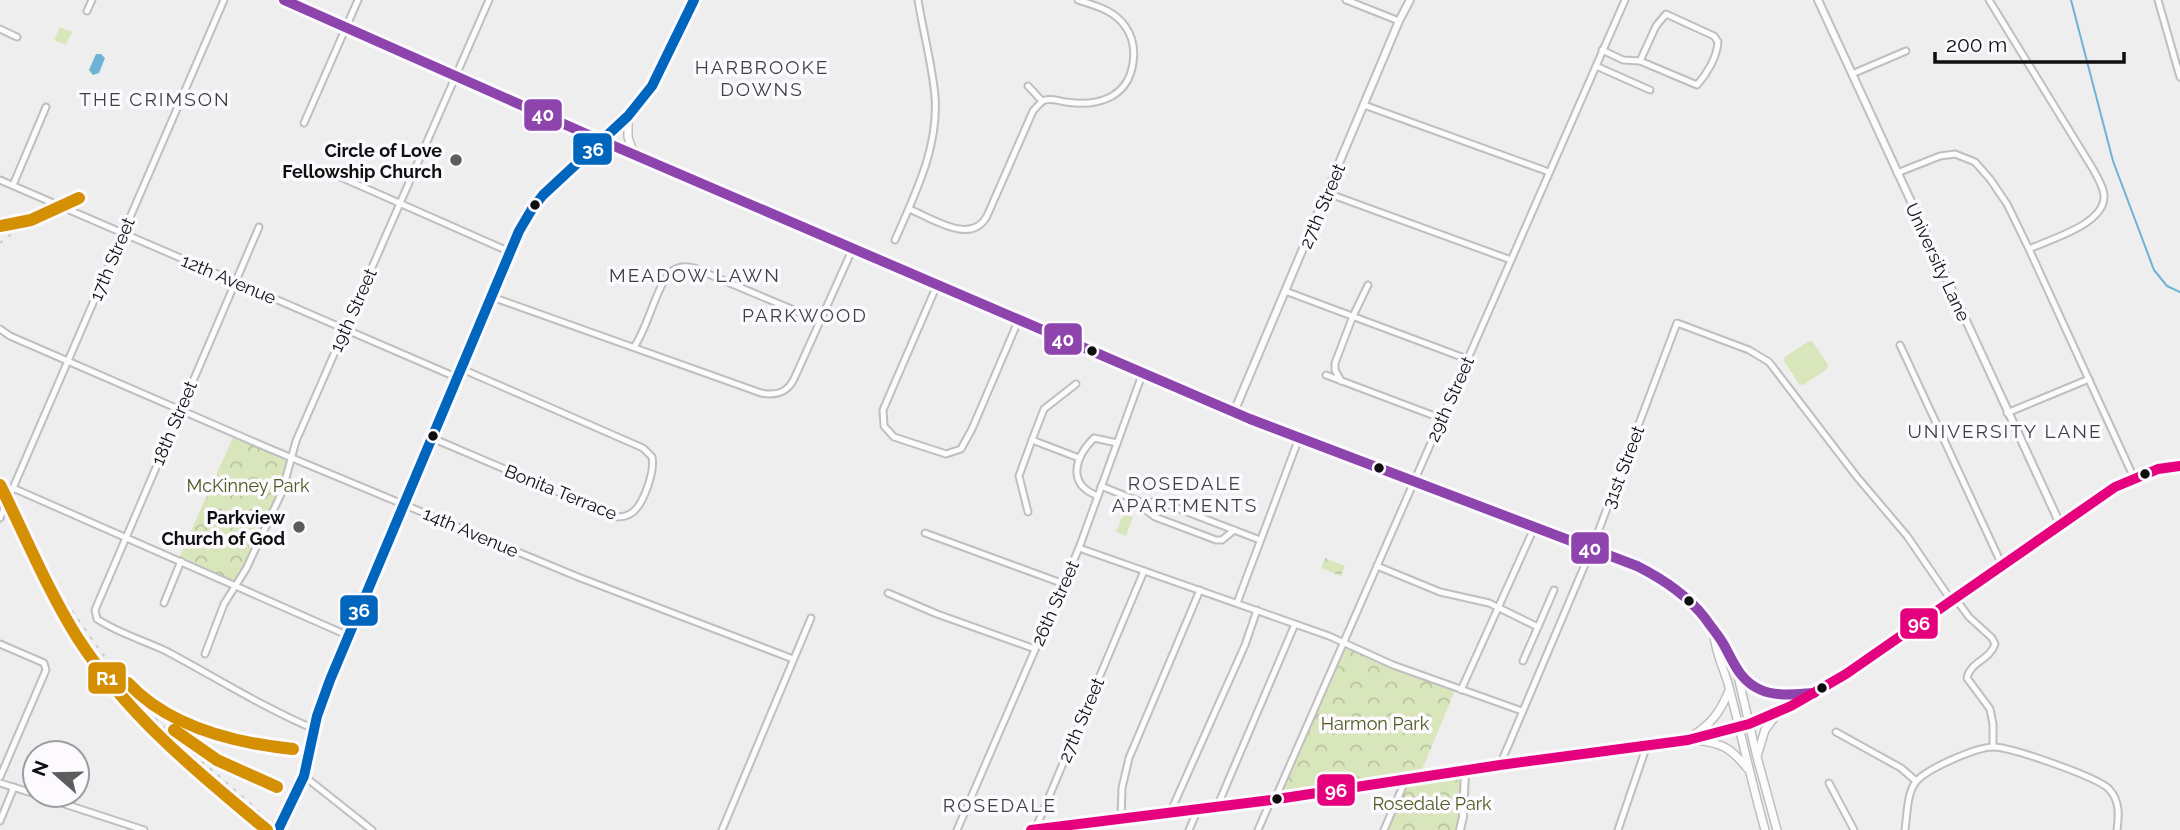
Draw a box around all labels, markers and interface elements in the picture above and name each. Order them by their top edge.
scale bar [1935,21,2124,65]
text: 200 m [1946,32,2007,57]
district label: HARBROOKE DOWNS [695,56,829,100]
district label: THE CRIMSON [79,88,231,110]
line badge: 40 [523,98,563,132]
text: 40 [532,103,554,125]
line badge: 36 [572,132,613,166]
text: 36 [582,138,604,160]
place label: Circle of Love Fellowship Church [282,140,442,182]
marker: Circle of Love Fellowship Church [448,152,464,168]
street label: 27th Street [1295,160,1349,252]
unlabelled marker [528,198,542,212]
street label: University Lane [1901,200,1975,325]
street label: 17th Street [85,214,139,304]
street label: 12th Avenue [178,250,280,309]
district label: MEADOW LAWN [609,264,781,286]
street label: 19th Street [325,265,381,355]
district label: PARKWOOD [742,304,868,326]
line badge: 40 [1043,322,1083,356]
text: 40 [1052,328,1074,350]
unlabelled marker [1085,344,1099,358]
street label: 29th Street [1422,353,1478,445]
street label: 18th Street [147,378,201,468]
district label: UNIVERSITY LANE [1907,420,2103,442]
street label: 31st Street [1598,423,1648,511]
unlabelled marker [426,429,440,443]
street label: Bonita Terrace [502,460,621,524]
unlabelled marker [1372,461,1386,475]
unlabelled marker [2138,467,2152,481]
district label: ROSEDALE APARTMENTS [1112,472,1258,516]
park label: McKinney Park [187,475,310,496]
street label: 14th Avenue [420,503,522,562]
place label: Parkview Church of God [161,507,286,549]
marker: Parkview Church of God [291,519,307,535]
line badge: 40 [1570,531,1610,565]
text: 40 [1579,537,1601,559]
street label: 26th Street [1027,557,1083,649]
line badge: 36 [339,594,379,627]
unlabelled marker [1682,594,1696,608]
text: 36 [348,599,370,621]
line badge: 96 [1899,607,1939,640]
text: 96 [1908,612,1930,634]
line badge: R1 [87,661,127,695]
text: R1 [96,667,118,689]
street label: 27th Street [1054,674,1108,766]
unlabelled marker [1815,681,1829,695]
park label: Harmon Park [1321,713,1430,734]
north arrow [21,739,91,809]
text: N [27,758,53,779]
line badge: 96 [1316,773,1356,807]
text: 96 [1325,779,1347,801]
unlabelled marker [1270,792,1284,806]
park label: Rosedale Park [1372,793,1492,814]
district label: ROSEDALE [943,794,1057,816]

